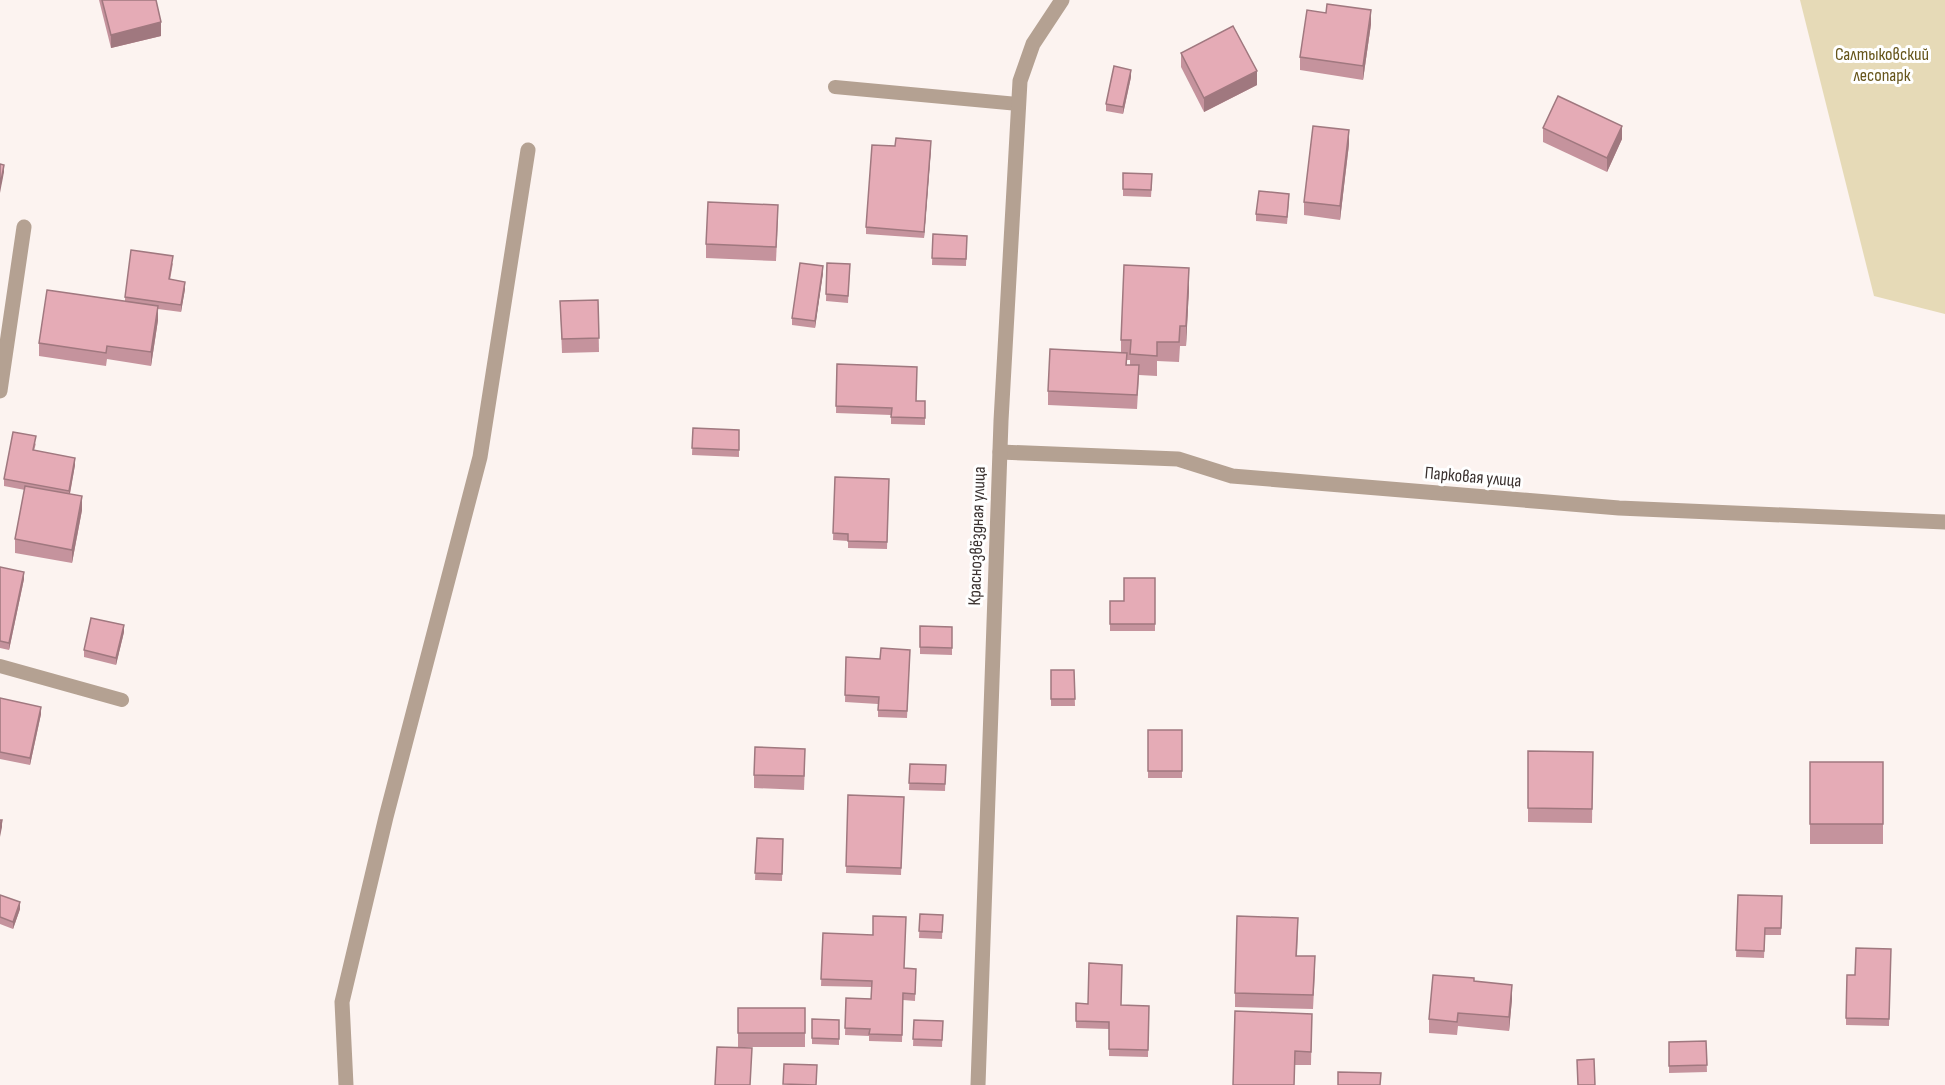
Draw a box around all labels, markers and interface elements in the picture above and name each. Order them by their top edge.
park label: Салтыковский лесопарк [1835,44,1929,86]
street label: Парковая улица [1424,462,1522,492]
street label: Краснозвёздная улица [964,466,990,606]

